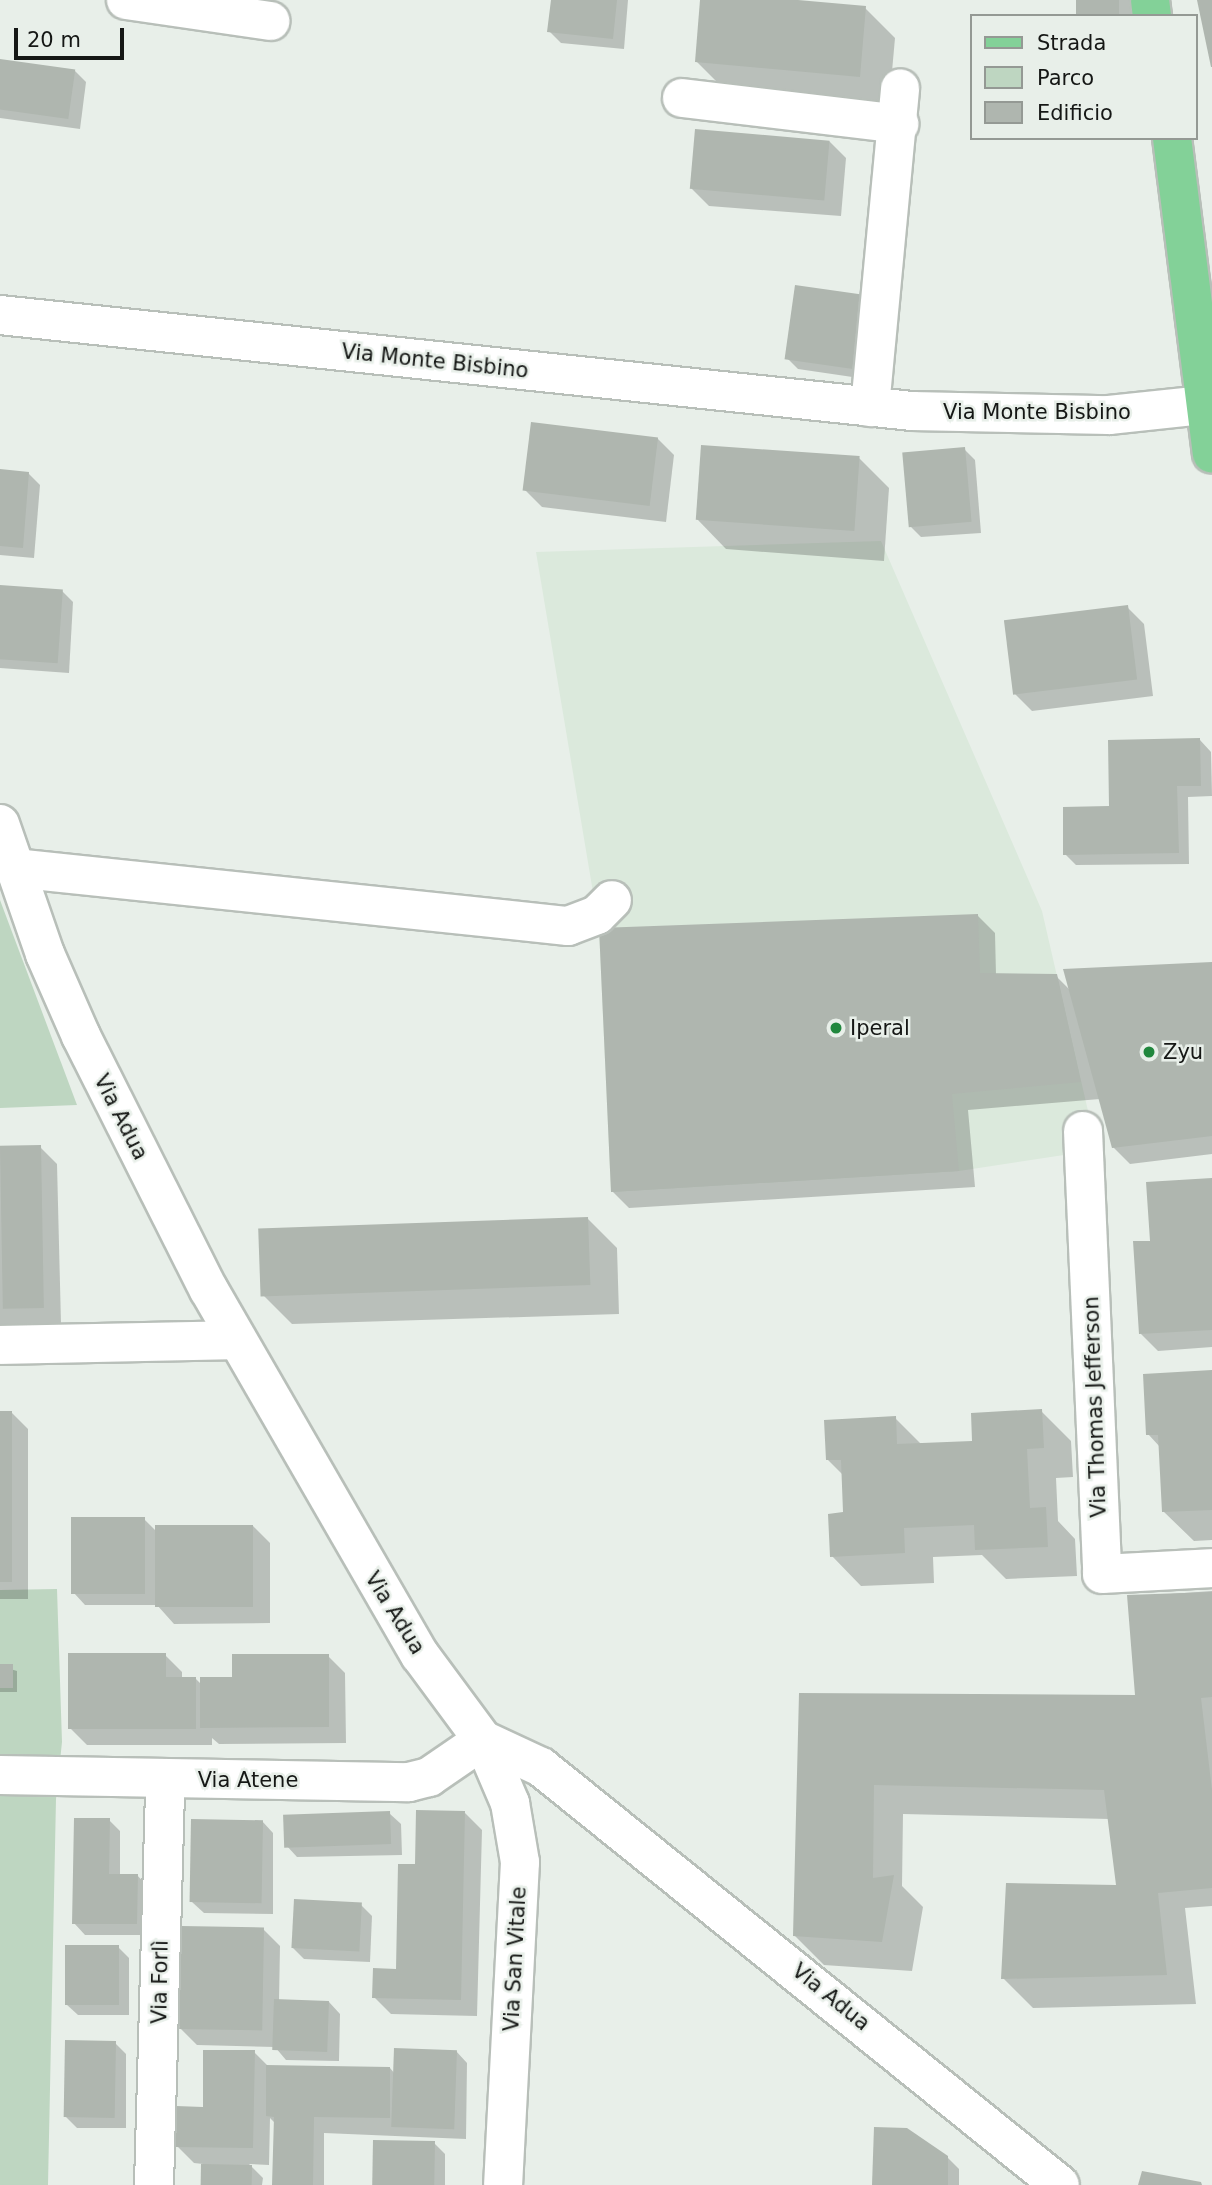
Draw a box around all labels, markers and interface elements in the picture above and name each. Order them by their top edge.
scale bar [18,14,128,58]
legend [970,14,1198,140]
text: 20 m [27,28,81,52]
text: Strada [1037,31,1106,55]
text: Parco [1037,66,1094,90]
text: Edificio [1037,101,1113,125]
street label: Via Monte Bisbino [340,339,530,383]
street label: Via Monte Bisbino [943,399,1131,425]
place label: Iperal [850,1015,910,1041]
marker: Iperal [828,1020,844,1036]
place label: Zyu [1163,1039,1203,1065]
marker: Zyu [1141,1044,1157,1060]
street label: Via Adua [89,1070,153,1164]
street label: Via Thomas Jefferson [1079,1296,1111,1518]
street label: Via Adua [360,1567,430,1659]
street label: Via Atene [198,1767,298,1793]
street label: Via San Vitale [499,1886,531,2032]
street label: Via Forlì [147,1940,173,2024]
street label: Via Adua [787,1958,875,2036]

